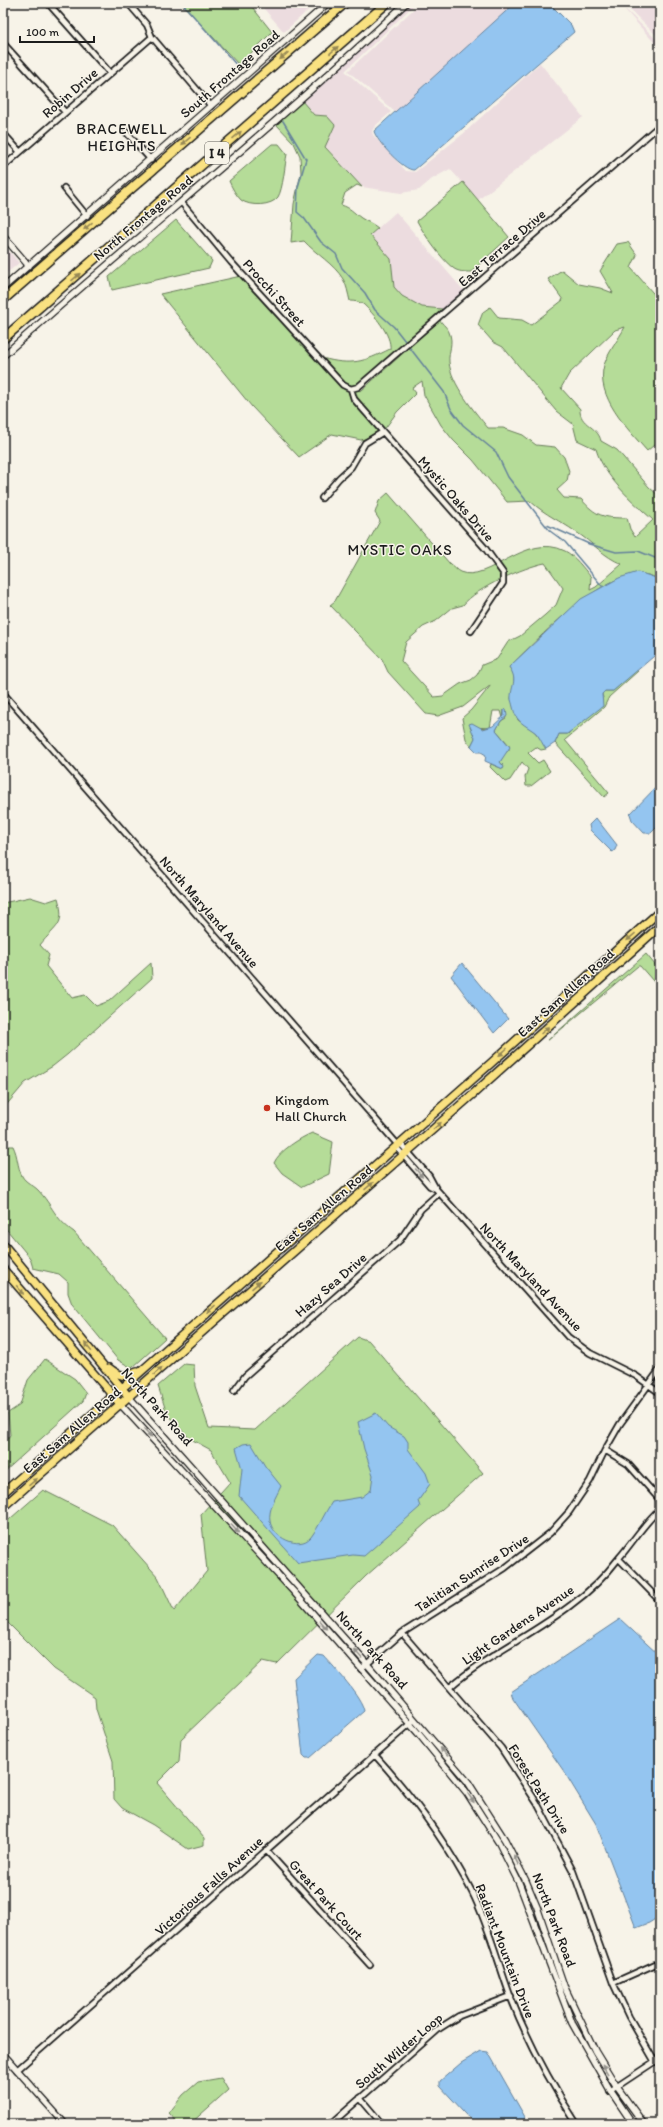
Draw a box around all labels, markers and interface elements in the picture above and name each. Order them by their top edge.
scale bar [20,18,94,44]
text: 100 m [26,25,59,39]
street label: South Frontage Road [177,26,283,122]
one-way arrow [329,45,340,54]
one-way arrow [279,51,289,61]
street label: Robin Drive [39,64,102,122]
district label: BRACEWELL HEIGHTS [76,120,168,155]
one-way arrow [231,131,242,140]
one-way arrow [180,137,191,146]
road number: I 4 [205,142,229,164]
street label: North Frontage Road [90,171,197,265]
street label: East Terrace Drive [455,205,549,291]
one-way arrow [82,222,93,231]
street label: Procchi Street [239,256,309,330]
one-way arrow [71,272,81,281]
street label: Mystic Oaks Drive [414,453,498,545]
district label: MYSTIC OAKS [347,541,453,559]
street label: North Maryland Avenue [156,853,262,972]
one-way arrow [625,932,636,941]
street label: East Sam Allen Road [514,945,618,1041]
one-way arrow [540,1026,549,1035]
one-way arrow [498,1048,508,1057]
place label: Kingdom Hall Church [275,1092,347,1125]
marker: Kingdom Hall Church [262,1103,272,1113]
one-way arrow [432,1121,442,1130]
street label: East Sam Allen Road [272,1161,377,1255]
one-way arrow [414,1168,423,1178]
one-way arrow [363,1181,374,1190]
street label: North Maryland Avenue [476,1219,586,1335]
street label: Hazy Sea Drive [292,1249,371,1321]
one-way arrow [250,1280,261,1289]
one-way arrow [16,1284,25,1295]
one-way arrow [206,1305,216,1314]
one-way arrow [83,1342,92,1353]
street label: North Park Road [117,1364,197,1450]
one-way arrow [154,1367,163,1376]
street label: East Sam Allen Road [20,1383,125,1477]
one-way arrow [143,1427,152,1438]
one-way arrow [28,1477,38,1486]
one-way arrow [231,1523,240,1534]
street label: Tahitian Sunrise Drive [412,1530,532,1616]
street label: Light Gardens Avenue [459,1581,577,1669]
street label: North Park Road [332,1607,412,1693]
one-way arrow [318,1620,327,1630]
one-way arrow [354,1649,363,1659]
street label: Forest Path Drive [505,1741,574,1837]
one-way arrow [440,1746,449,1757]
one-way arrow [467,1793,475,1803]
street label: Victorious Falls Avenue [151,1833,267,1939]
one-way arrow [512,1854,519,1866]
street label: Great Park Court [285,1856,367,1944]
street label: North Park Road [528,1871,580,1970]
street label: Radiant Mountain Drive [471,1881,539,2021]
street label: South Wilder Loop [352,2009,446,2093]
one-way arrow [602,2063,609,2075]

